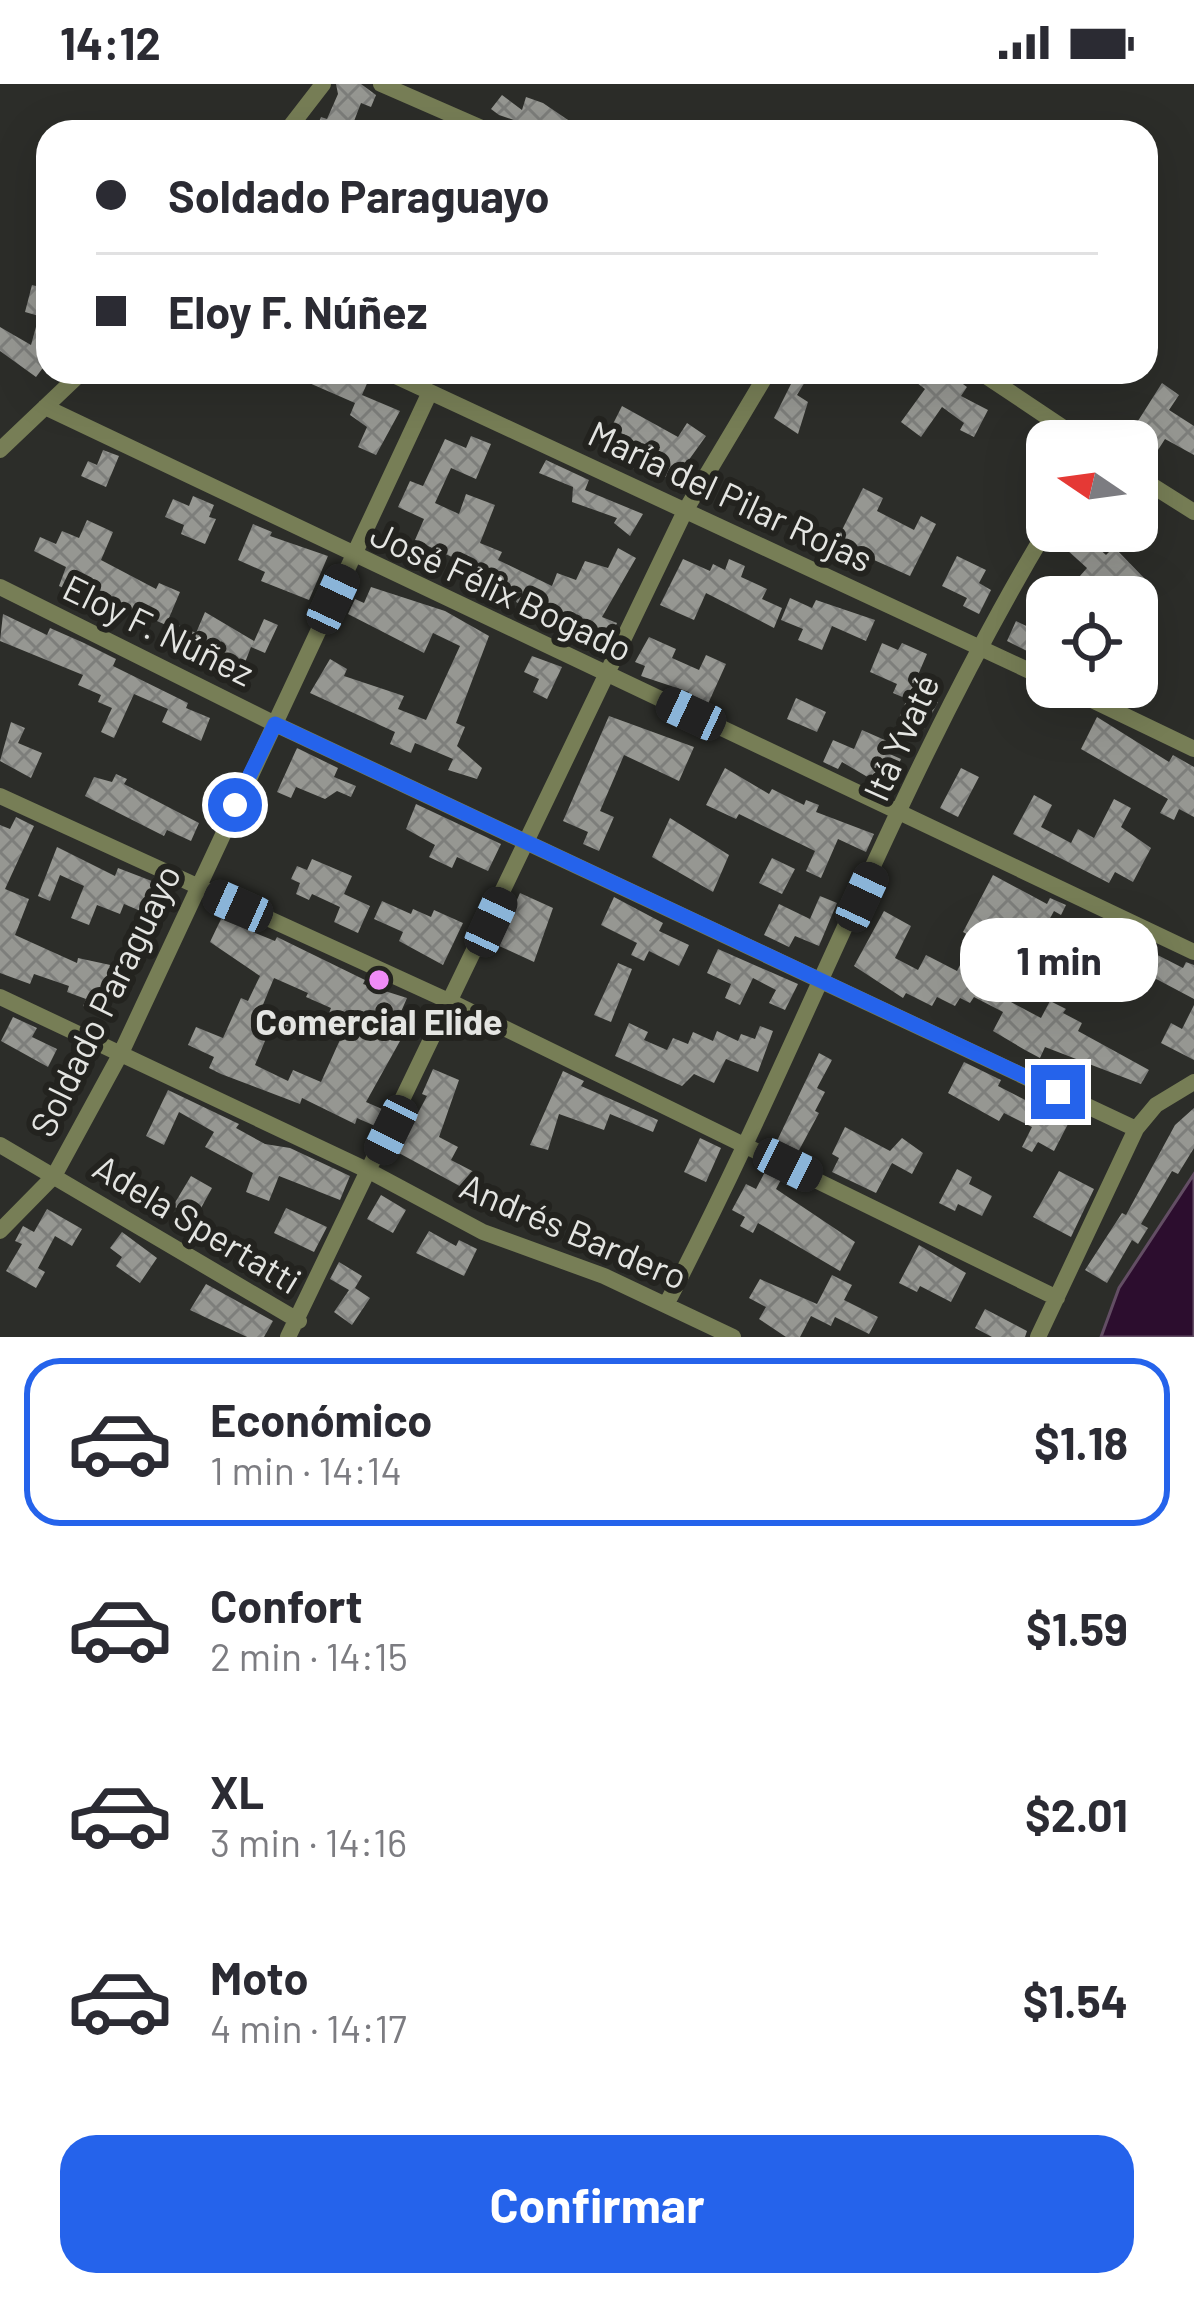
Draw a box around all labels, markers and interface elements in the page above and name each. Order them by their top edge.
text: 14:12 [60,15,161,69]
text: Soldado Paraguayo [168,168,550,222]
text: Eloy F. Núñez [168,284,427,338]
street label: María del Pilar Rojas [582,410,880,580]
north arrow [1026,420,1158,552]
map controls [1026,420,1158,708]
street label: José Félix Bogado [365,511,639,669]
car [301,559,365,639]
street label: Eloy F. Núñez [57,564,261,694]
button: locate [1026,576,1158,708]
street label: Itá Yvaté [853,667,947,807]
car [651,682,731,746]
route start [208,778,262,832]
street label: Soldado Paraguayo [20,857,188,1143]
car [830,857,894,937]
car [198,875,278,937]
car [459,882,523,962]
callout: 1 min [959,918,1157,1002]
text: 1 min [1016,936,1102,983]
marker: Comercial Elide [366,967,392,993]
place label: Comercial Elide [255,999,503,1042]
route end [1031,1065,1085,1119]
car [359,1090,423,1170]
car [748,1133,828,1197]
street label: Adela Spertatti [87,1144,309,1302]
street label: Andrés Bardero [454,1163,694,1297]
icon: car [66,1388,174,1496]
text: Económico [210,1392,432,1446]
text: $1.18 [1034,1415,1128,1469]
text: 1 min · 14:14 [210,1446,402,1493]
icon: car [66,1574,174,1682]
text: Confort [210,1578,363,1632]
text: $1.59 [1026,1601,1128,1655]
text: 2 min · 14:15 [210,1632,408,1679]
icon: car [66,1760,174,1868]
text: XL [210,1764,264,1818]
text: $2.01 [1025,1787,1128,1841]
text: 3 min · 14:16 [210,1818,407,1865]
icon: car [66,1946,174,2054]
text: Moto [210,1950,308,2004]
text: $1.54 [1023,1973,1128,2027]
text: 4 min · 14:17 [210,2004,407,2051]
button: Confirmar [60,2135,1134,2273]

